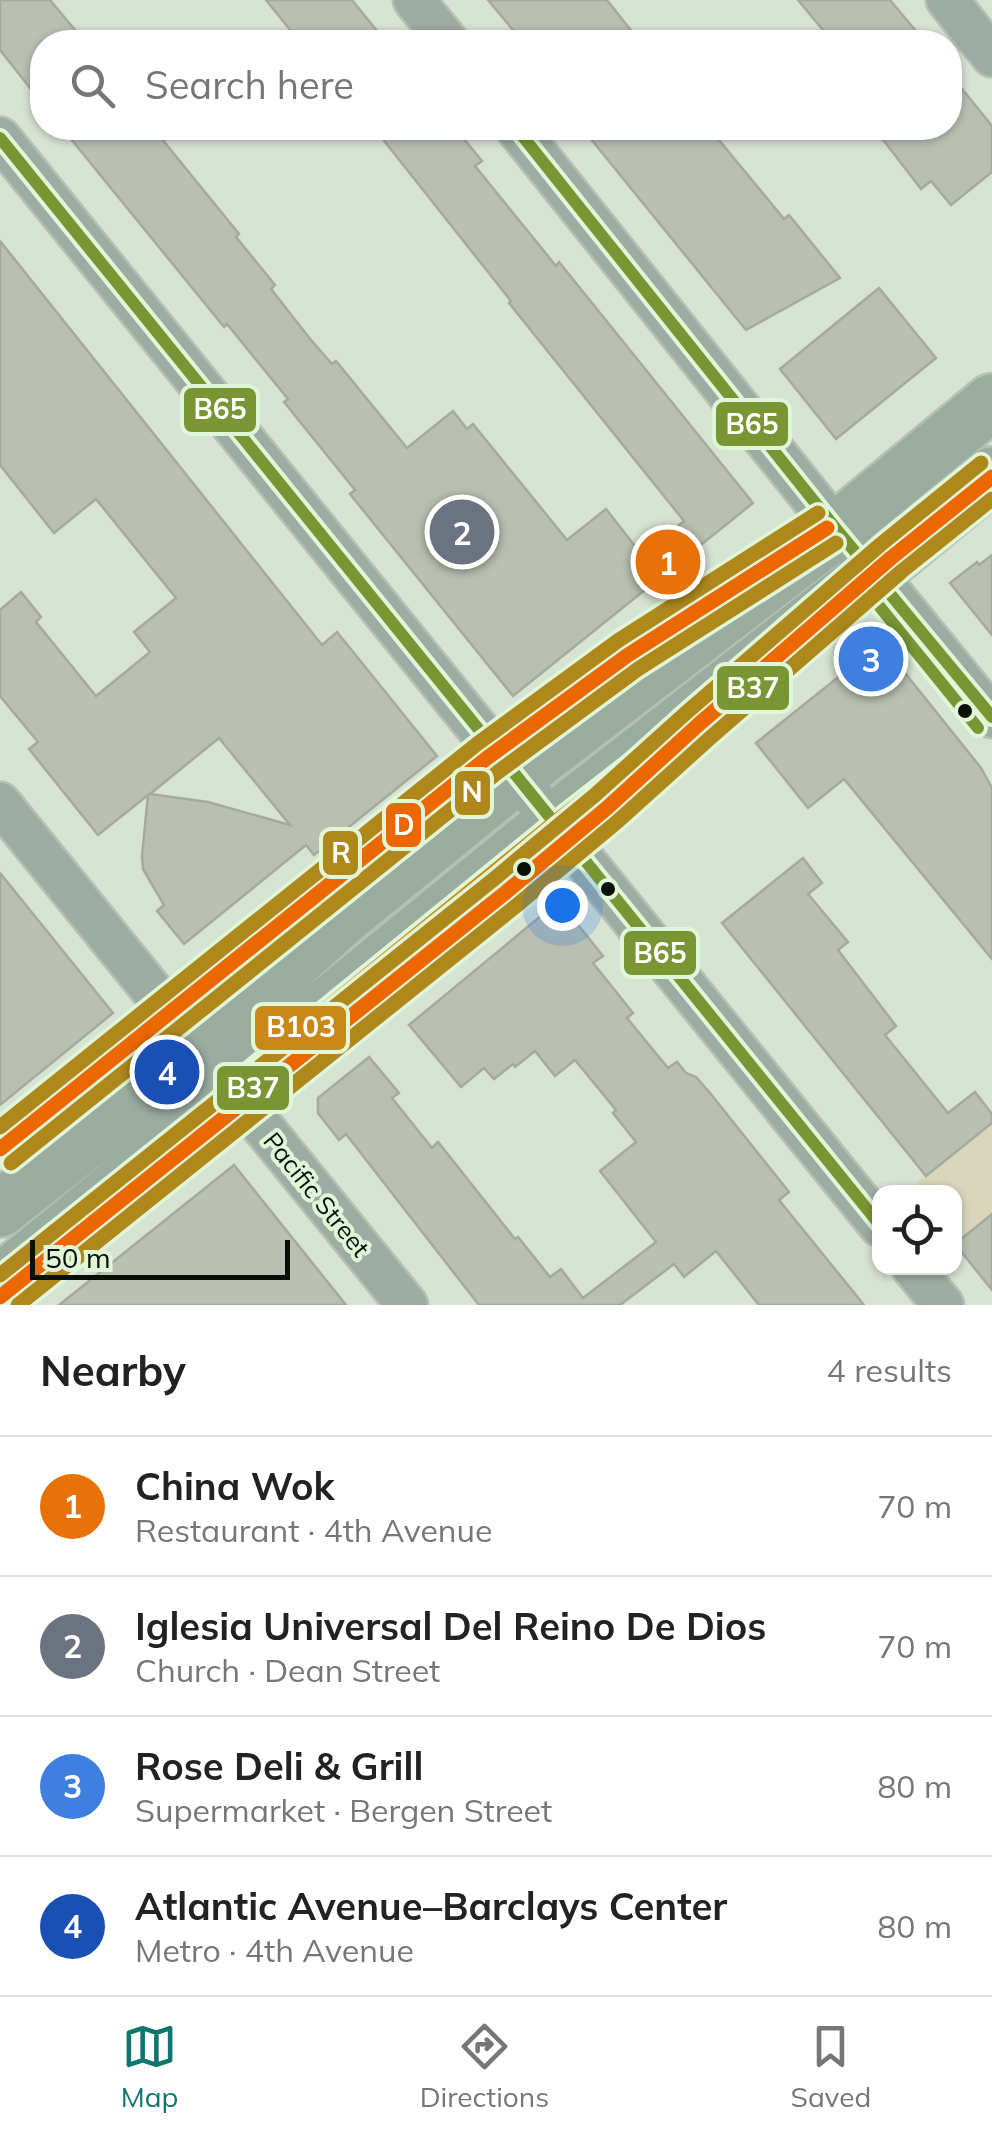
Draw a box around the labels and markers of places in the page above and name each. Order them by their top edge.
pin: 2 [430,494,494,570]
pin: 1 [636,524,700,600]
pin: 3 [838,622,904,696]
unlabelled marker [955,701,975,721]
unlabelled marker [514,859,534,879]
unlabelled marker [598,879,618,899]
pin: 4 [134,1034,200,1110]

